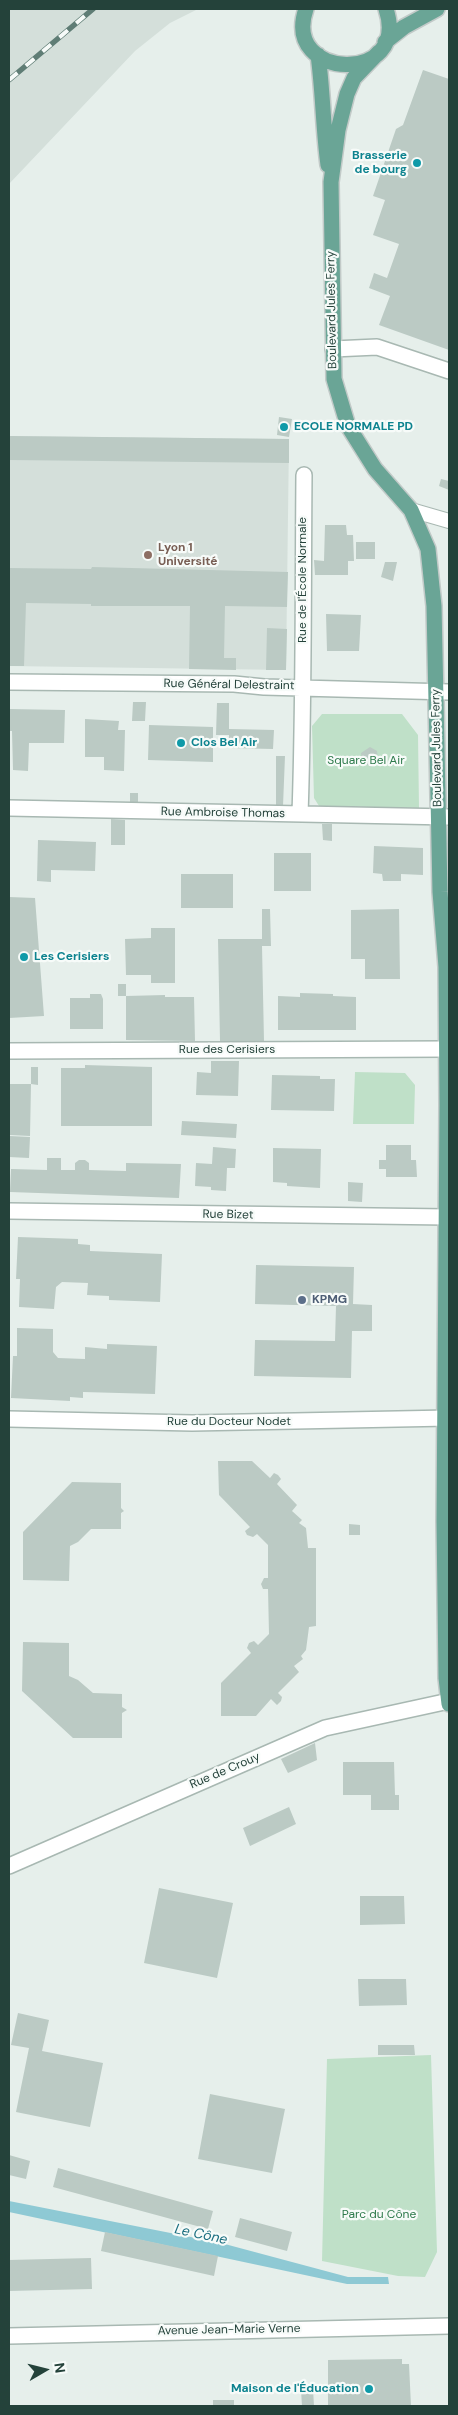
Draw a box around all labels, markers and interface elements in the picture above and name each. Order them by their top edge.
place label: Brasserie de bourg [352,149,407,177]
marker: Brasserie de bourg [411,157,423,169]
street label: Boulevard Jules Ferry [324,251,340,369]
place label: ECOLE NORMALE PD [294,420,413,434]
marker: ECOLE NORMALE PD [278,421,290,433]
street label: Rue de l'École Normale [296,517,310,643]
place label: Lyon 1 Université [158,541,217,569]
marker: Lyon 1 Université [142,549,154,561]
street label: Rue Général Delestraint [163,677,295,693]
street label: Boulevard Jules Ferry [429,689,445,807]
place label: Clos Bel Air [191,736,257,750]
marker: Clos Bel Air [175,737,187,749]
park label: Square Bel Air [327,754,405,768]
street label: Rue Ambroise Thomas [161,805,285,821]
place label: Les Cerisiers [34,950,109,964]
marker: Les Cerisiers [18,951,30,963]
street label: Rue des Cerisiers [179,1043,275,1057]
street label: Rue Bizet [202,1207,254,1223]
place label: KPMG [312,1293,347,1307]
marker: KPMG [296,1294,308,1306]
street label: Rue du Docteur Nodet [167,1415,291,1429]
street label: Rue de Crouy [188,1750,262,1792]
park label: Parc du Cône [342,2208,416,2222]
water label: Le Cône [173,2221,229,2249]
street label: Avenue Jean-Marie Verne [157,2322,301,2338]
north arrow [20,2345,70,2395]
text: N [50,2362,69,2374]
place label: Maison de l'Éducation [231,2382,359,2396]
marker: Maison de l'Éducation [363,2383,375,2395]

